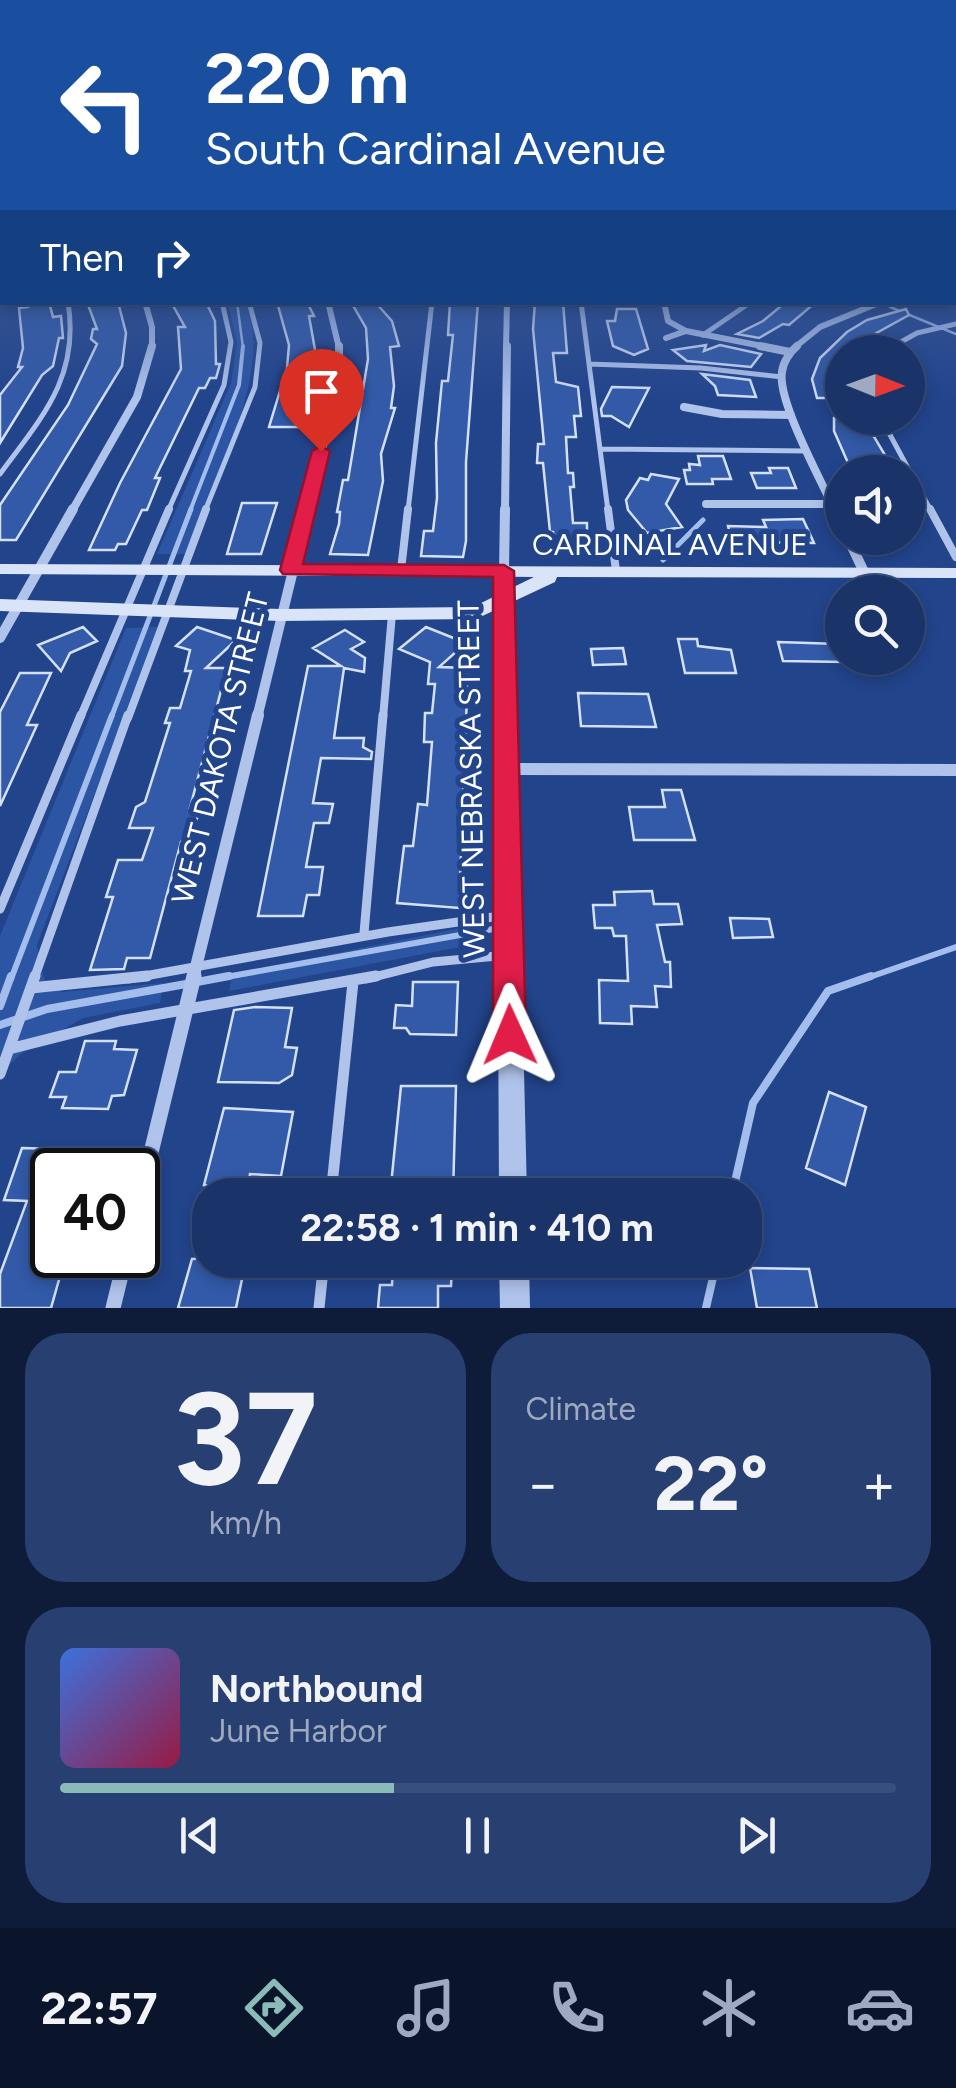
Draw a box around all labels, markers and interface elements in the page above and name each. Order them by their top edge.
text: 220 m [205,36,409,121]
icon: left [40,40,170,170]
text: South Cardinal Avenue [205,121,666,175]
icon: right [144,230,199,285]
text: Then [40,235,124,281]
north arrow [825,335,925,435]
map controls [825,335,925,675]
pin [279,349,364,452]
icon: arrive [294,364,349,419]
button: sound [825,455,925,555]
street label: CARDINAL AVENUE [532,526,808,563]
button: search [825,575,925,675]
street label: WEST DAKOTA STREET [163,588,277,907]
street label: WEST NEBRASKA STREET [449,599,493,958]
position arrow [458,983,562,1087]
speed limit sign: 40 [30,1148,160,1278]
text: 22:58 · 1 min · 410 m [300,1205,654,1251]
text: 37 [173,1361,318,1517]
text: Climate [526,1390,636,1428]
text: 22° [653,1439,768,1529]
text: − [526,1451,560,1517]
text: + [862,1451,896,1517]
text: km/h [209,1504,282,1542]
text: Northbound [210,1666,423,1712]
text: June Harbor [210,1712,387,1750]
icon: previous [172,1808,227,1863]
icon: pause [450,1808,505,1863]
icon: next [729,1808,784,1863]
icon: directions [239,1973,309,2043]
icon: music [391,1973,461,2043]
icon: phone [542,1973,612,2043]
icon: climate [694,1973,764,2043]
icon: car [845,1973,915,2043]
text: 22:57 [41,1981,158,2035]

